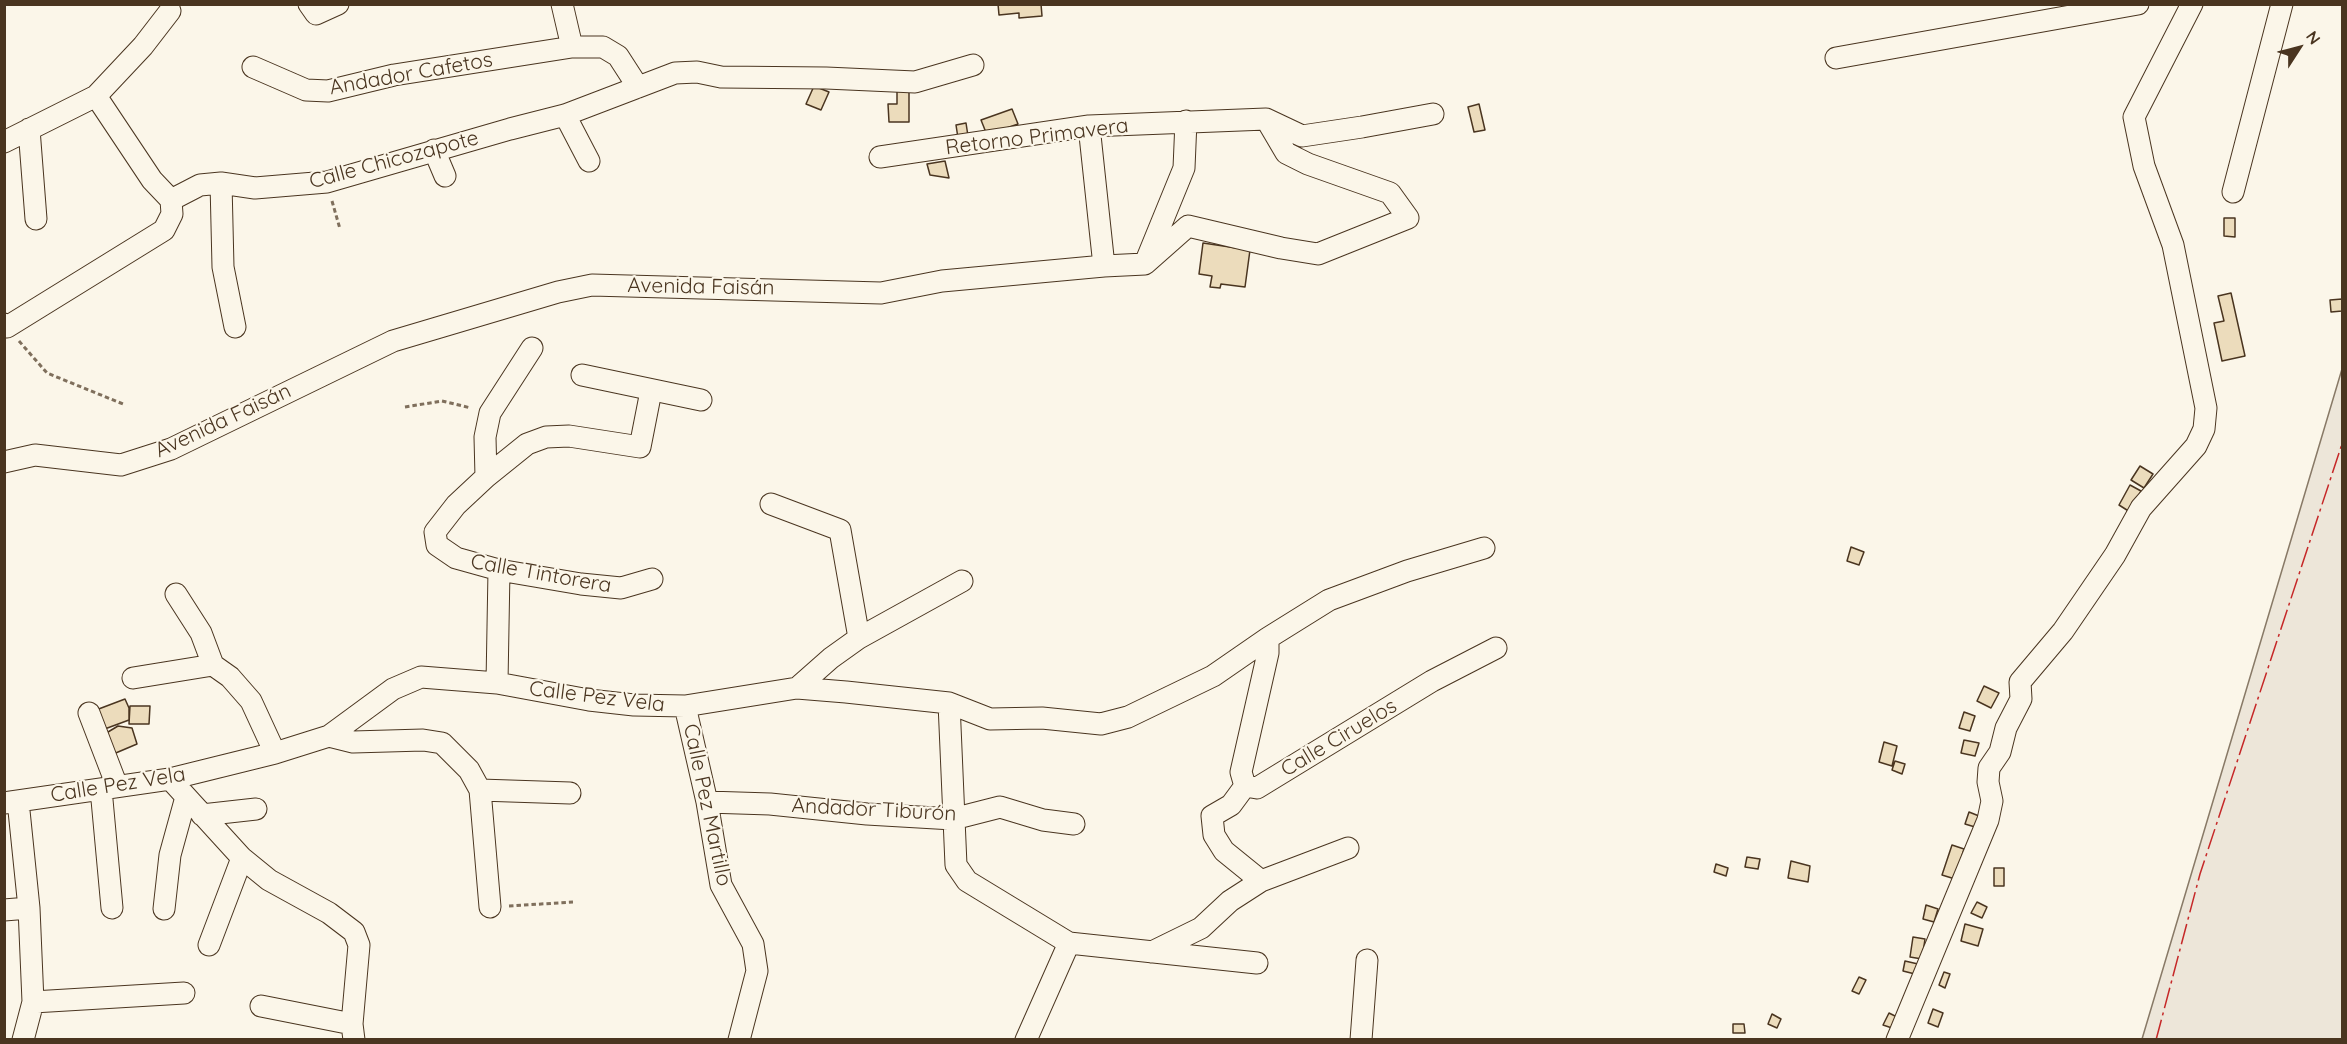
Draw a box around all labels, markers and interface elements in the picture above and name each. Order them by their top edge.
north arrow [2269,18,2329,78]
text: N [2302,27,2325,48]
street label: Andador Cafetos [328,47,494,101]
street label: Retorno Primavera [944,113,1130,161]
street label: Calle Chicozapote [307,125,481,195]
street label: Avenida Faisán [627,273,775,301]
street label: Avenida Faisán [151,378,295,464]
street label: Calle Tintorera [469,549,613,599]
street label: Calle Pez Vela [528,676,666,718]
street label: Calle Ciruelos [1276,694,1402,782]
street label: Calle Pez Martillo [677,721,737,889]
street label: Calle Pez Vela [49,762,187,808]
street label: Andador Tiburón [791,793,957,827]

